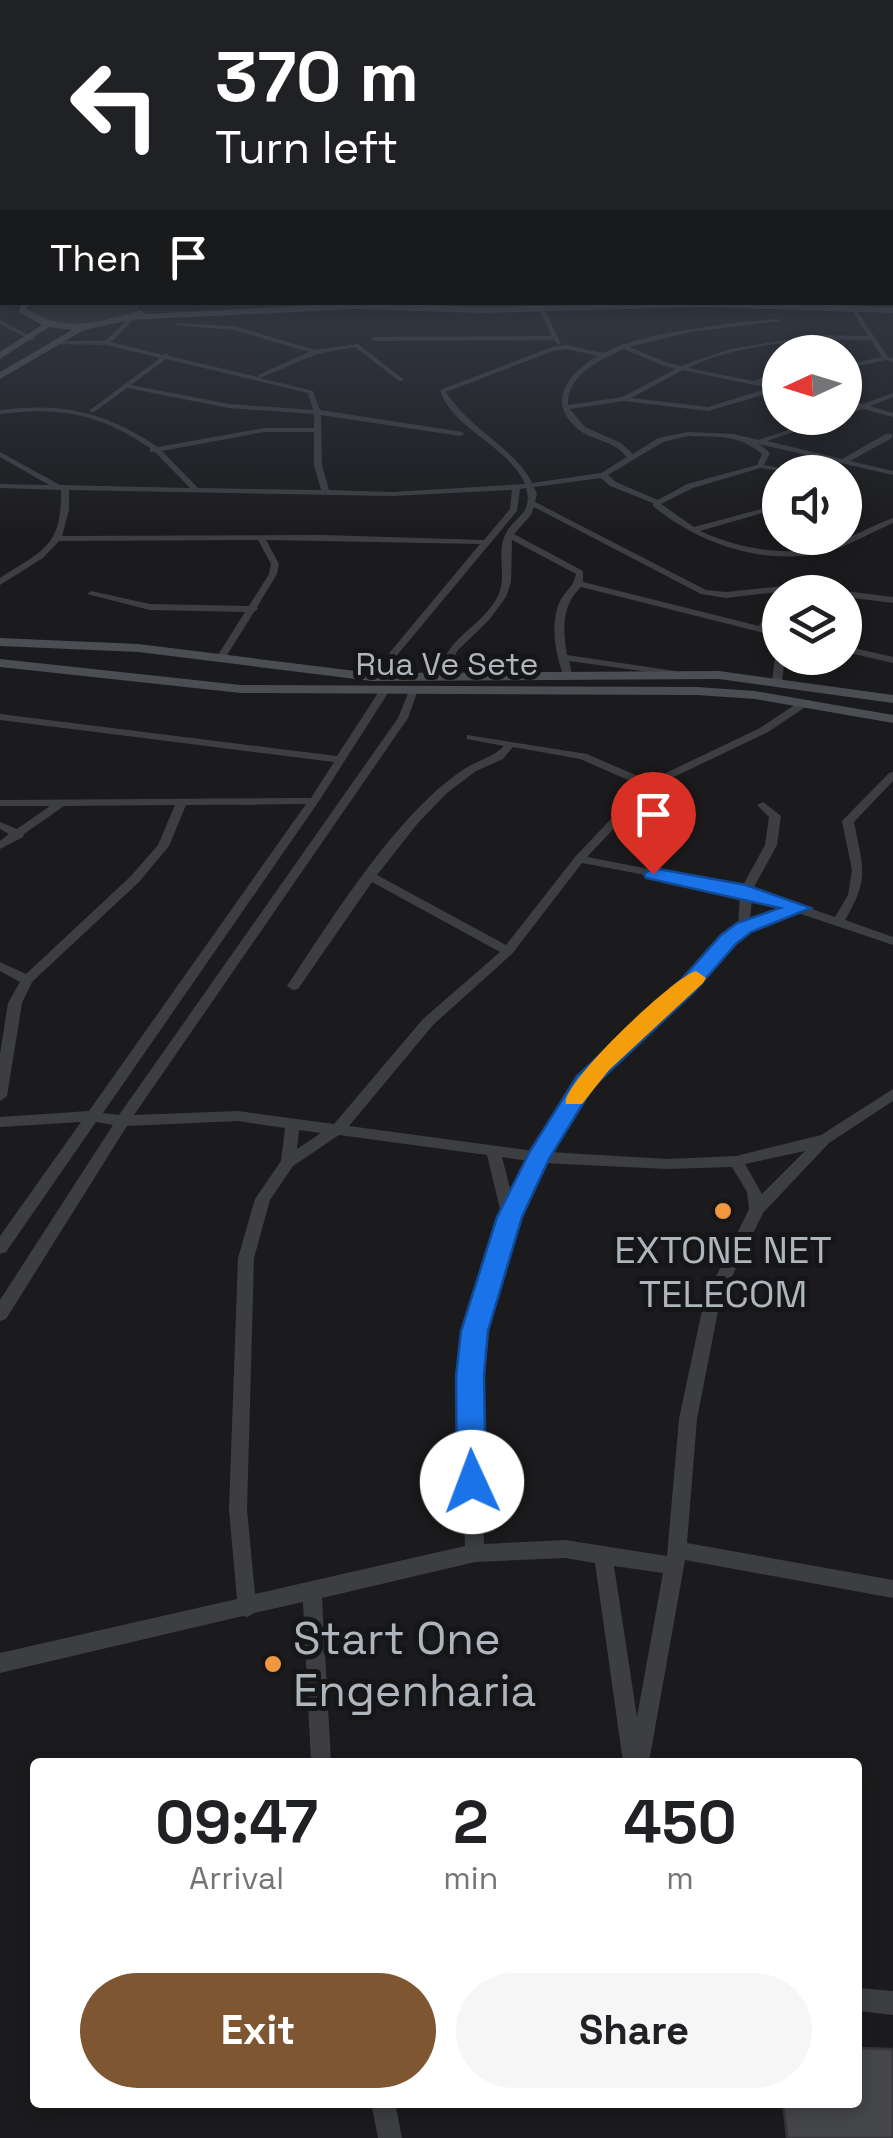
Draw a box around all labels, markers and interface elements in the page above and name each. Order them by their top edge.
text: 370 m [215,32,419,121]
icon: left [50,40,180,170]
text: Turn left [215,119,398,176]
icon: arrive [161,230,216,285]
text: Then [50,234,141,282]
north arrow [762,335,862,435]
map controls [762,335,862,675]
button: sound [762,455,862,555]
button: layers [762,575,862,675]
street label: Rua Ve Sete [356,644,538,684]
pin [611,772,696,875]
icon: arrive [626,787,681,842]
marker: EXTONE NET TELECOM [712,1200,734,1222]
place label: EXTONE NET TELECOM [614,1226,832,1318]
position arrow [420,1430,524,1534]
place label: Start One Engenharia [293,1610,536,1719]
marker: Start One Engenharia [262,1653,284,1675]
text: 09:47 [155,1784,318,1861]
text: 2 [453,1784,489,1861]
text: 450 [624,1784,737,1861]
text: Arrival [189,1858,284,1898]
text: min [443,1858,498,1898]
text: m [666,1858,694,1898]
button: Exit [80,1973,436,2088]
button: Share [456,1973,812,2088]

